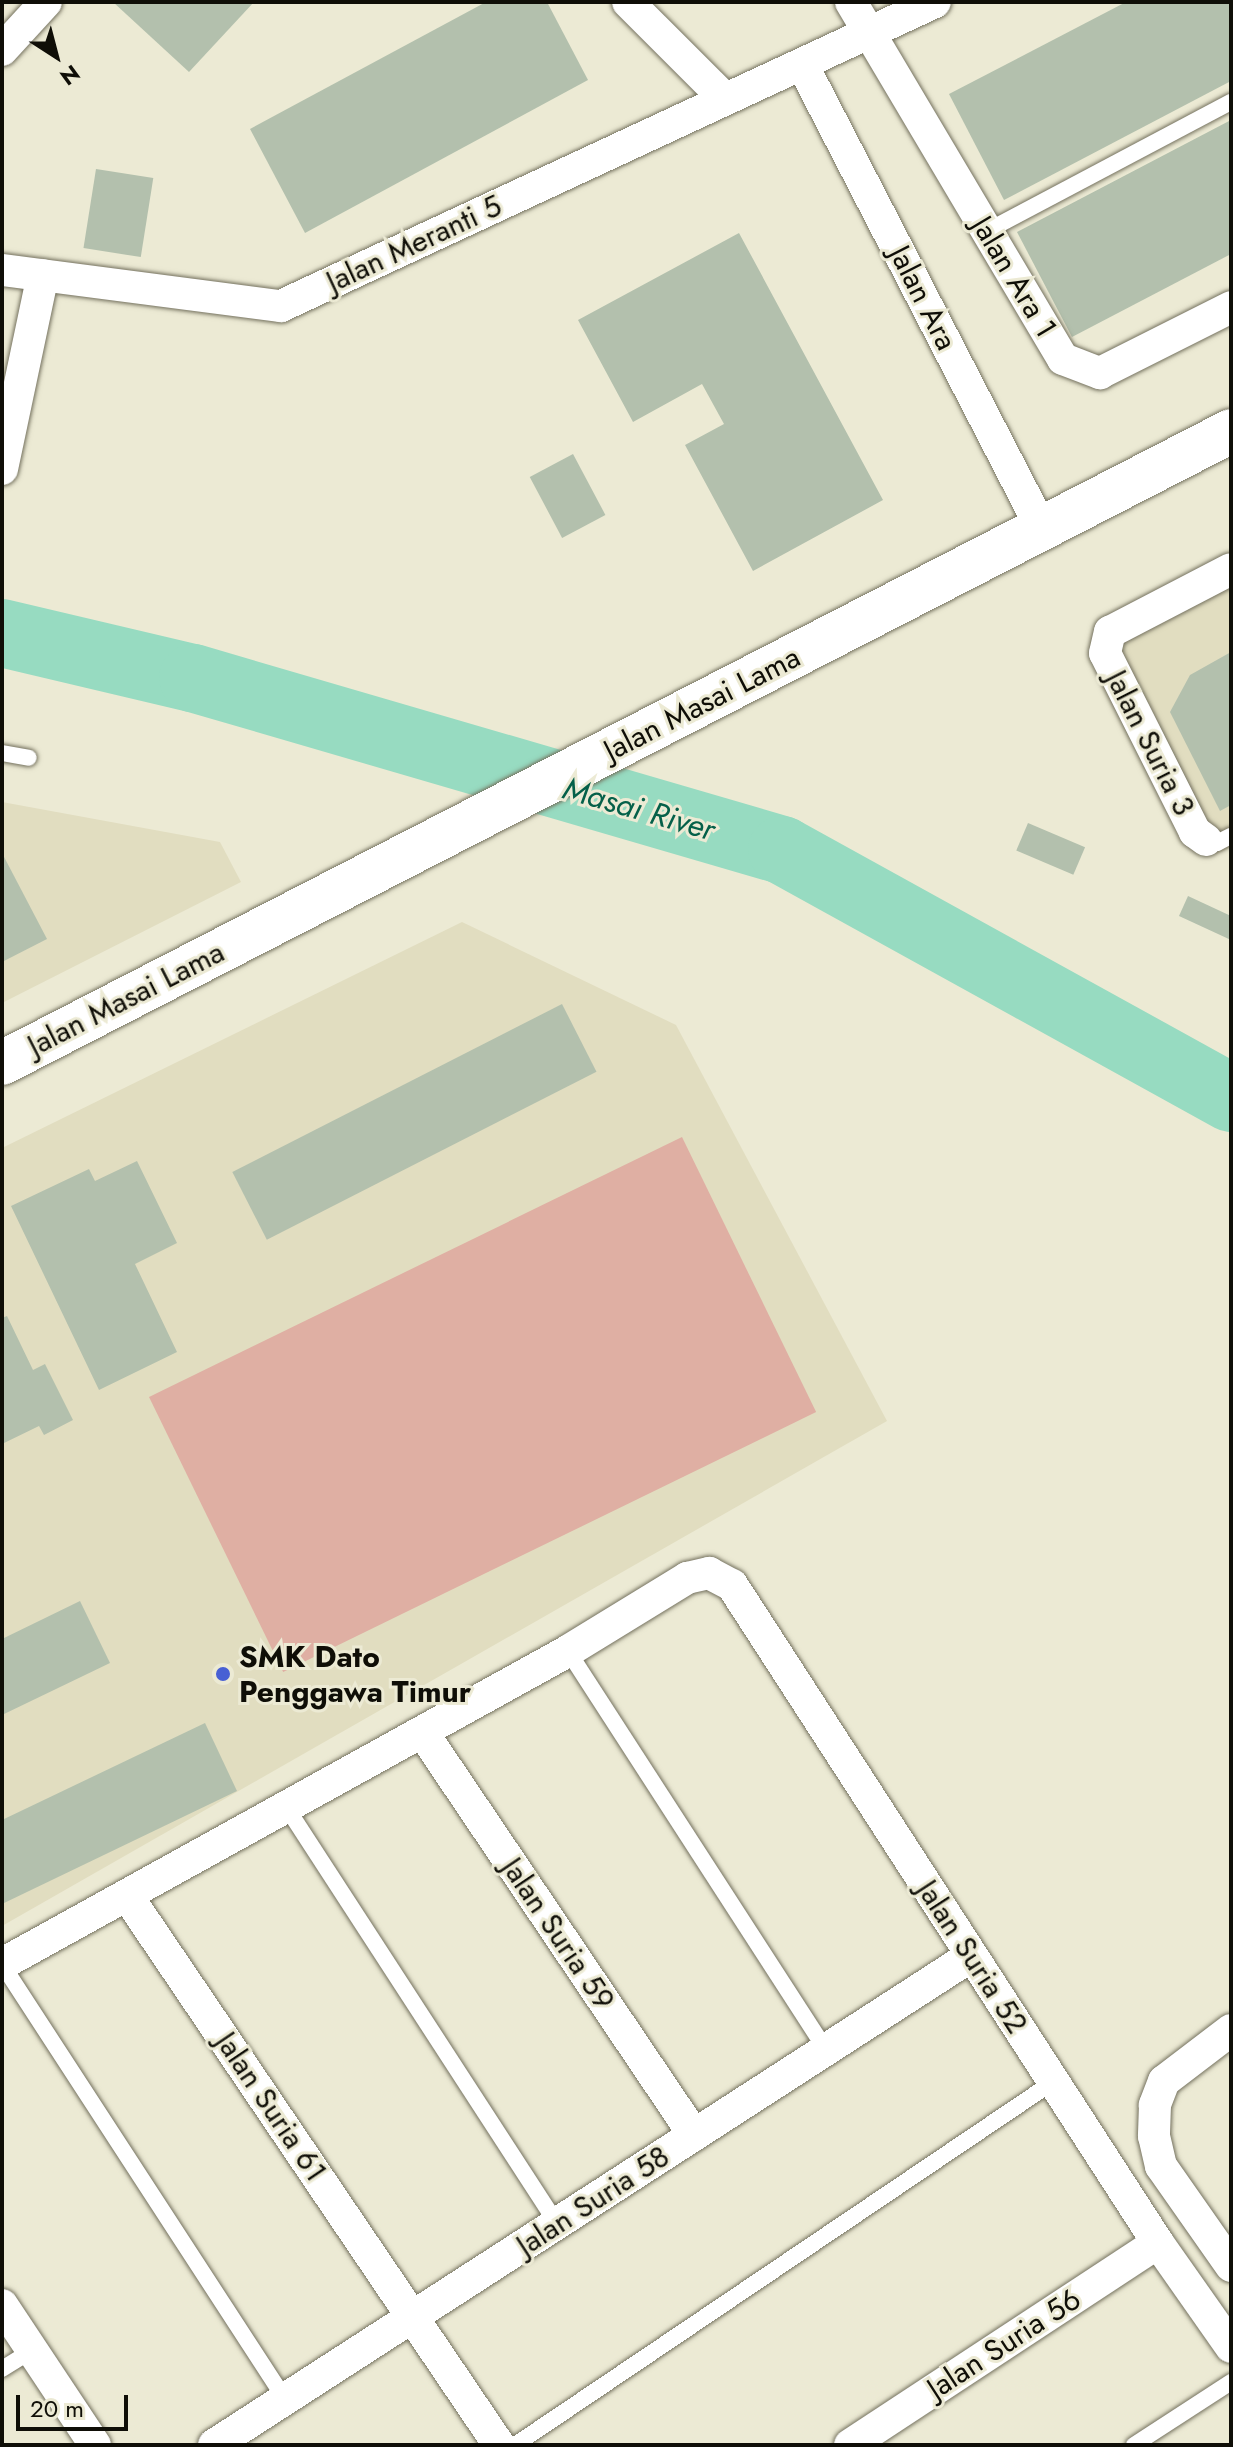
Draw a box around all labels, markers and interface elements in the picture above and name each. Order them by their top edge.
north arrow [16,16,96,96]
text: N [54,57,87,93]
street label: Jalan Meranti 5 [321,188,507,300]
street label: Jalan Ara 1 [964,210,1064,344]
street label: Jalan Ara [881,240,965,356]
street label: Jalan Masai Lama [598,639,806,769]
street label: Jalan Suria 3 [1098,665,1202,821]
water label: Masai River [559,769,719,849]
street label: Jalan Masai Lama [22,934,230,1064]
place label: SMK Dato Penggawa Timur [239,1639,471,1710]
marker: SMK Dato Penggawa Timur [214,1665,232,1683]
street label: Jalan Suria 59 [494,1851,622,2017]
street label: Jalan Suria 52 [909,1874,1035,2040]
street label: Jalan Suria 61 [208,2026,334,2188]
street label: Jalan Suria 58 [510,2138,676,2264]
street label: Jalan Suria 56 [921,2281,1087,2407]
scale bar [20,2379,132,2429]
text: 20 m [30,2391,84,2426]

